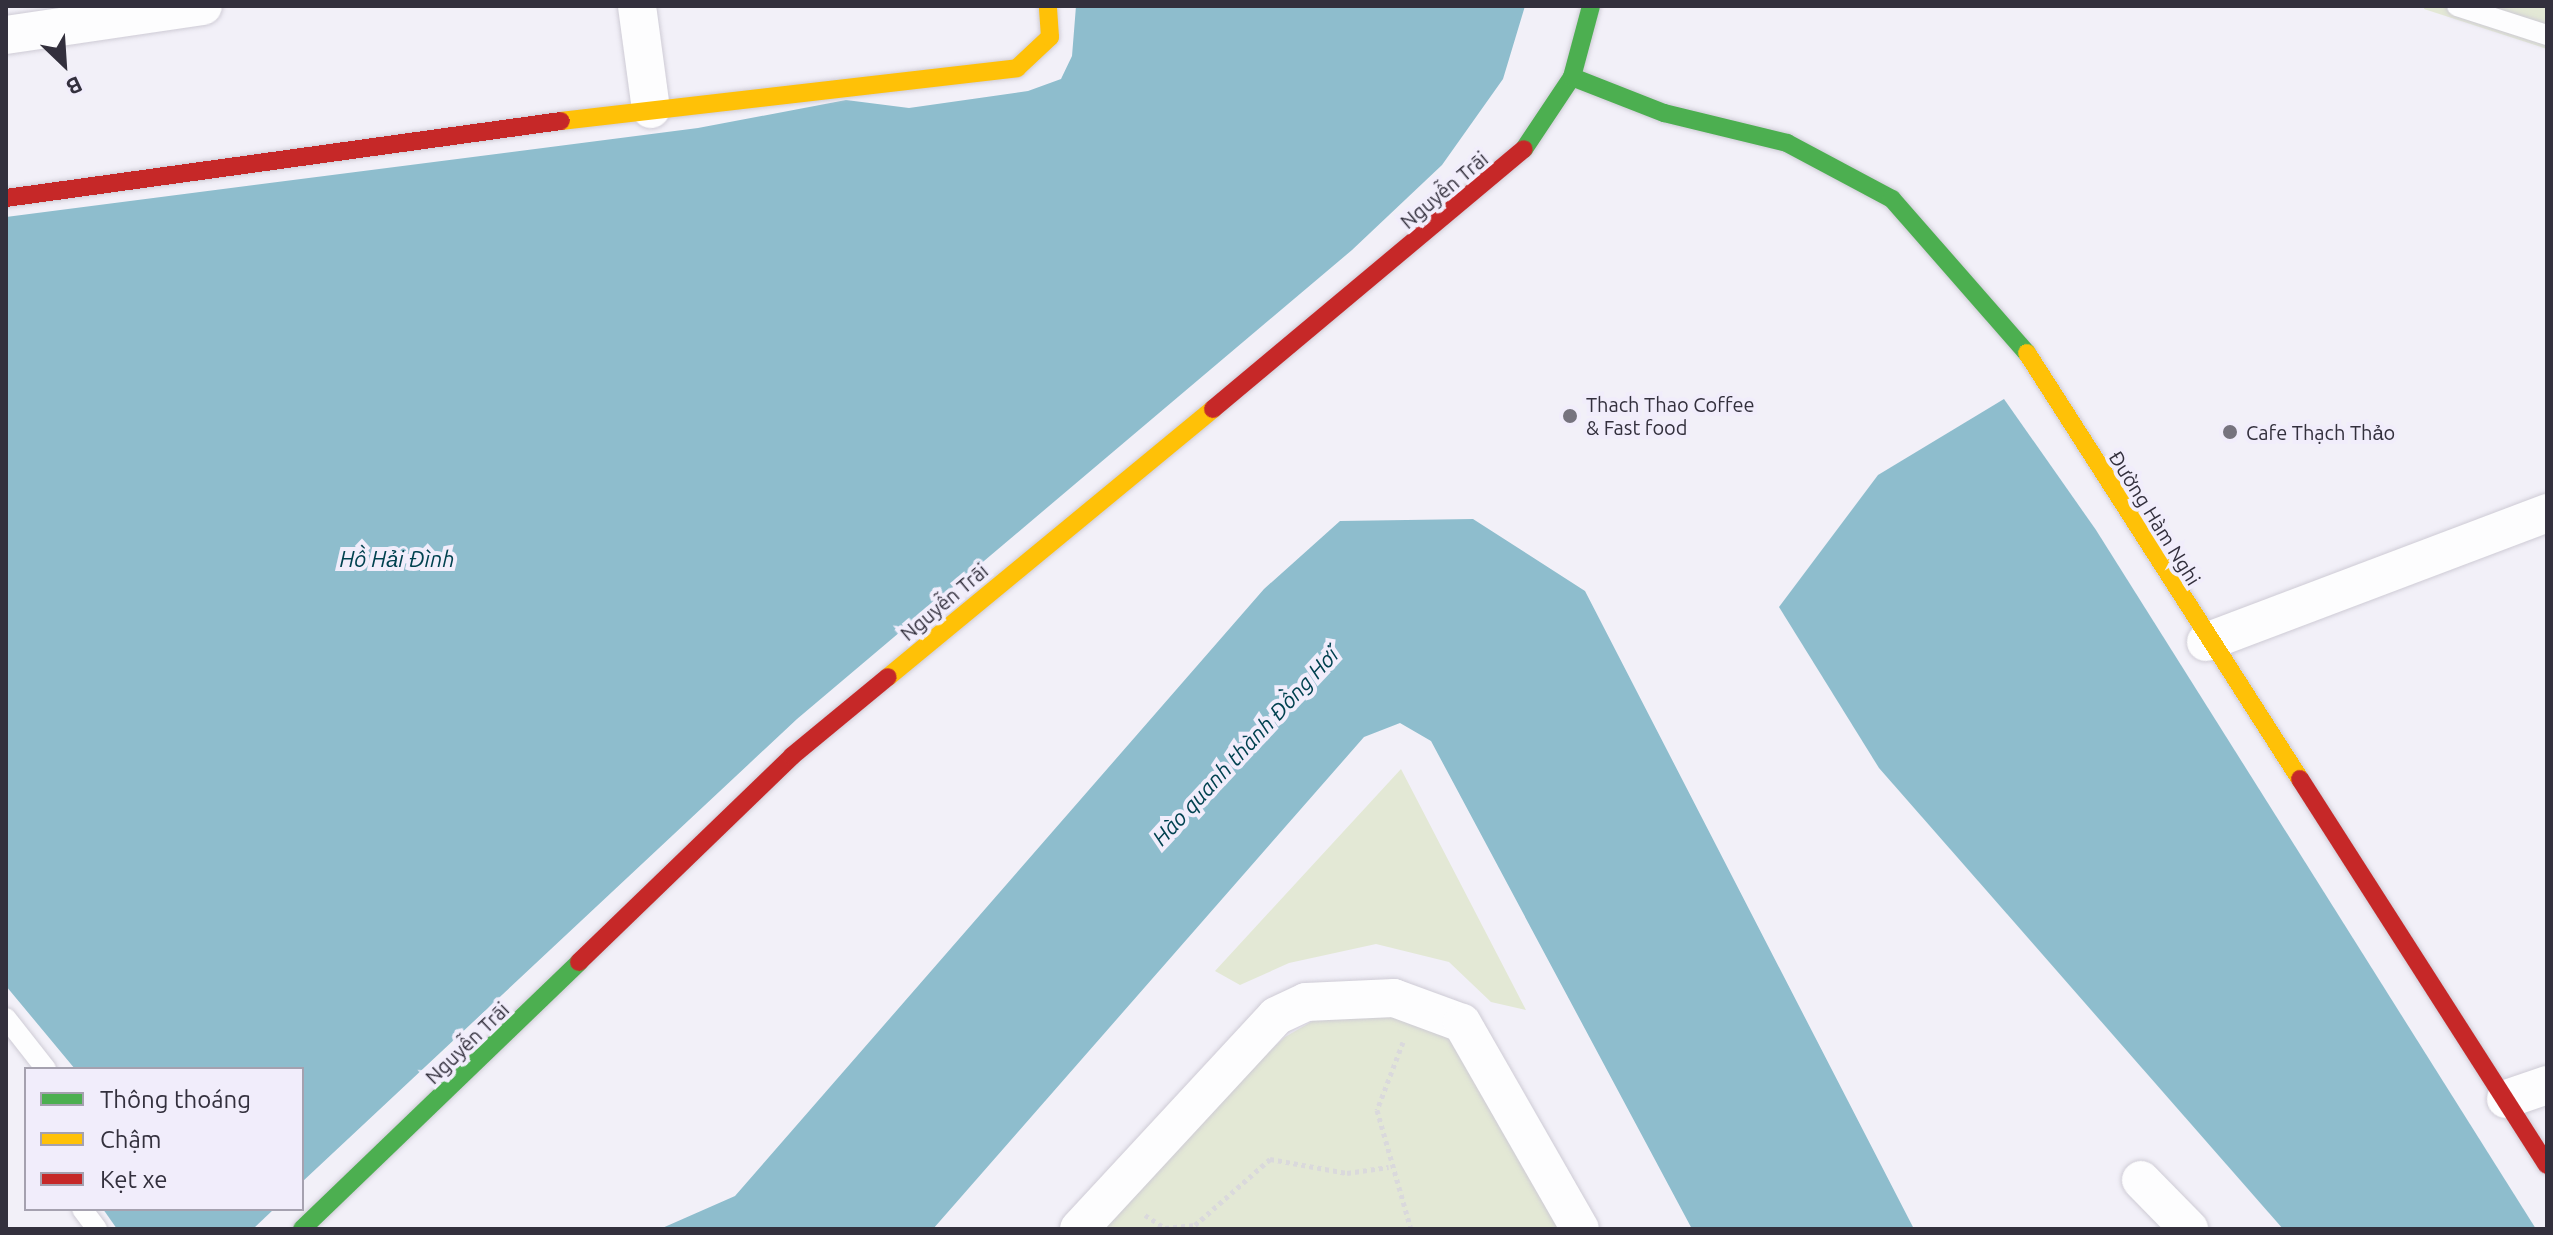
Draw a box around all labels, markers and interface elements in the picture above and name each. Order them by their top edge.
north arrow [24,24,104,104]
text: B [62,72,86,101]
street label: Nguyễn Trãi [1395,146,1493,234]
place label: Thach Thao Coffee & Fast food [1586,392,1754,439]
marker: Thach Thao Coffee & Fast food [1561,407,1579,425]
place label: Cafe Thạch Thảo [2246,420,2395,444]
marker: Cafe Thạch Thảo [2221,423,2239,441]
street label: Đường Hàm Nghi [2104,447,2206,589]
water label: Hồ Hải Đình [339,546,455,572]
street label: Nguyễn Trãi [895,558,993,646]
water label: Hào quanh thành Đồng Hới [1146,642,1344,850]
street label: Nguyễn Trãi [420,997,514,1089]
legend [24,1067,304,1211]
text: Thông thoáng [100,1086,251,1113]
text: Chậm [100,1126,161,1153]
text: Kẹt xe [100,1166,168,1193]

